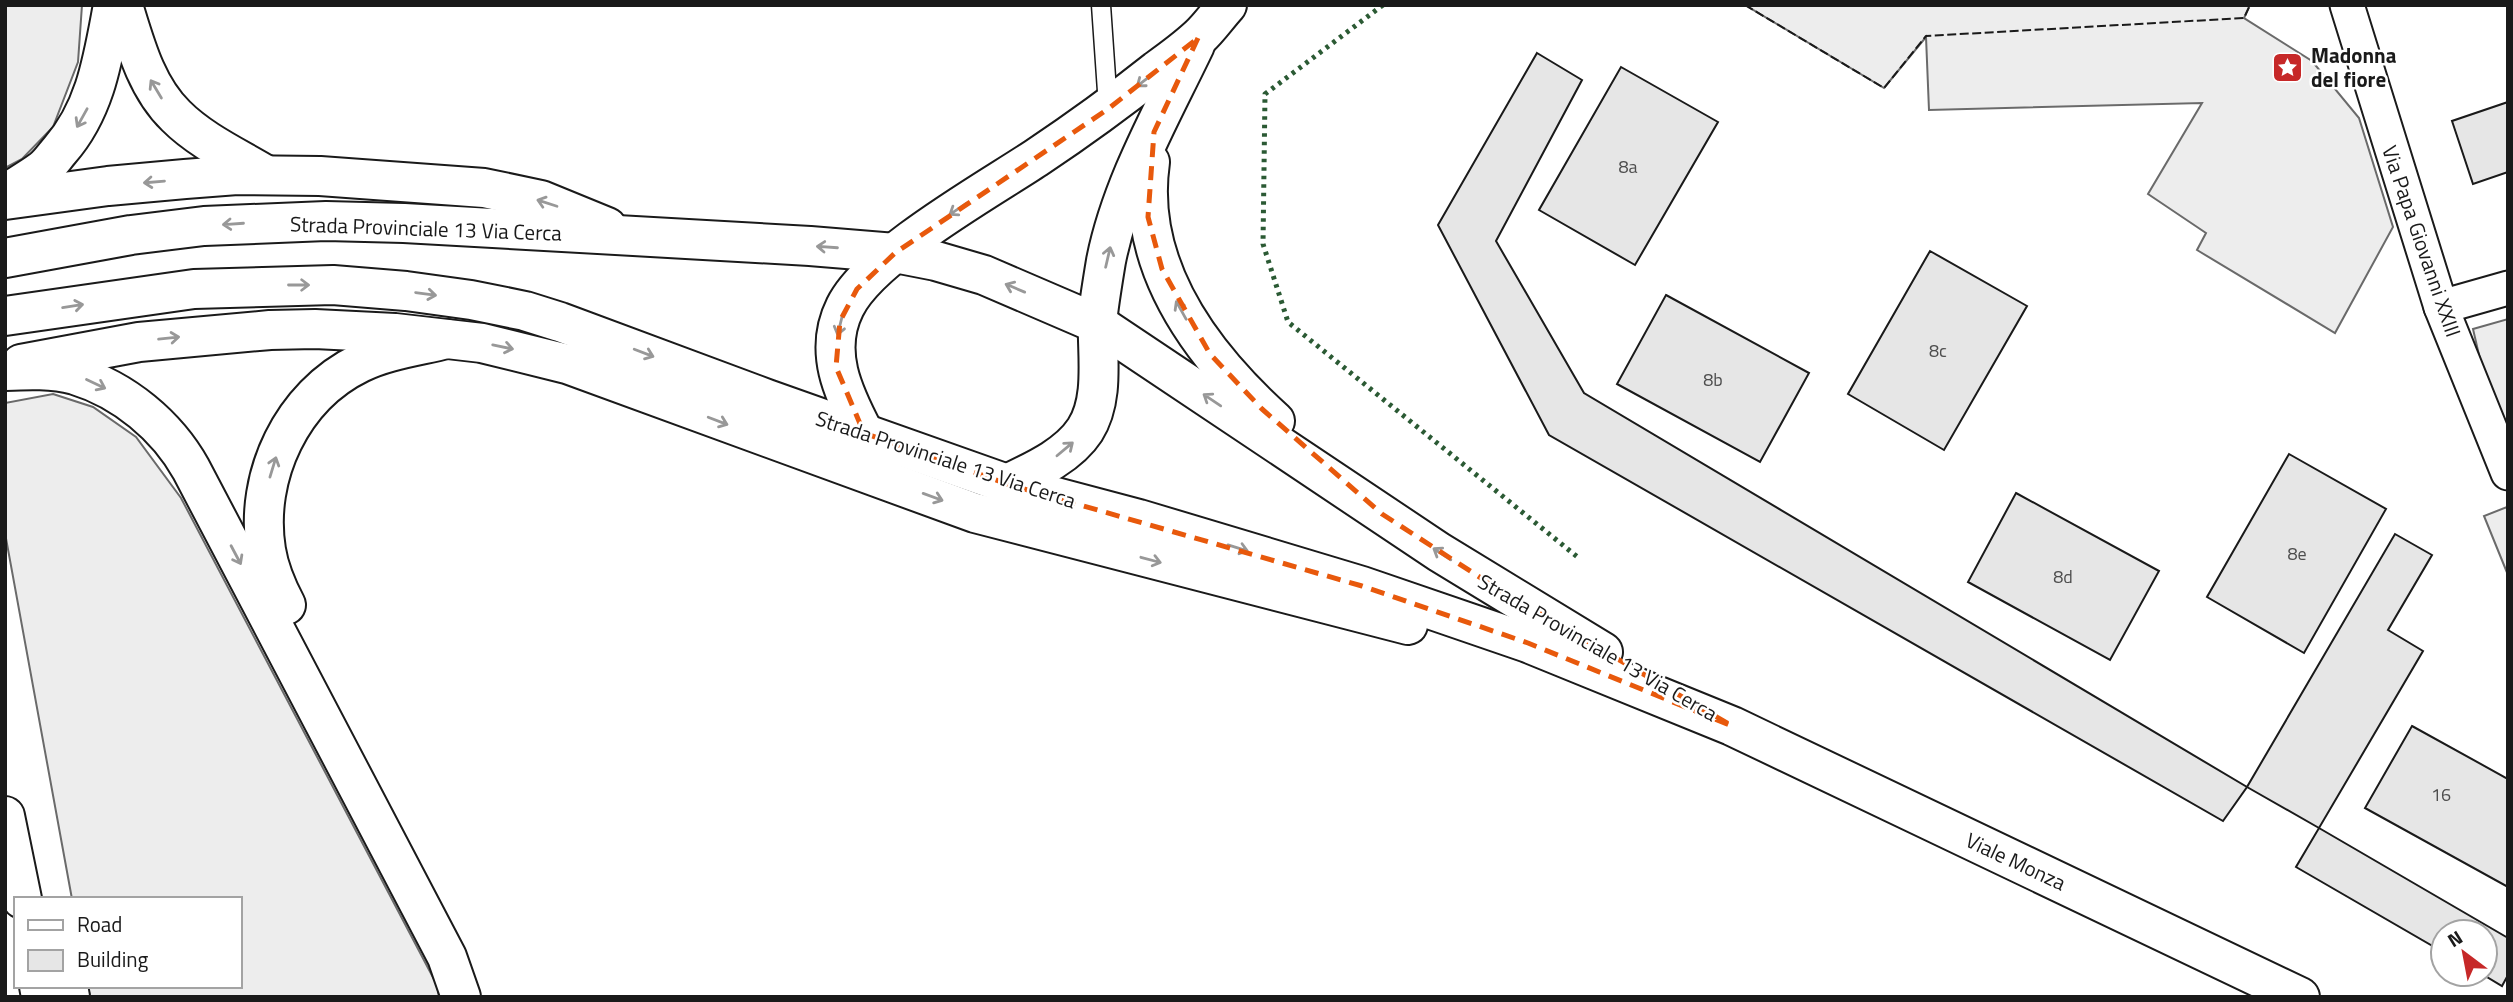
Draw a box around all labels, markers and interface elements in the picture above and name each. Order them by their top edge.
place label: Madonna del fiore [2311,39,2397,95]
place icon: Madonna del fiore [2271,50,2305,84]
one-way arrow [1136,72,1154,87]
one-way arrow [148,80,162,100]
one-way arrow [75,107,89,127]
street label: Via Papa Giovanni XXIII [2374,141,2470,341]
house number: 8a [1618,153,1638,180]
one-way arrow [143,175,165,188]
one-way arrow [536,195,558,208]
one-way arrow [949,202,968,216]
street label: Strada Provinciale 13 Via Cerca [290,207,563,249]
one-way arrow [222,217,245,230]
one-way arrow [816,240,839,253]
one-way arrow [1102,246,1115,269]
one-way arrow [287,278,310,292]
one-way arrow [1005,281,1026,294]
one-way arrow [414,287,437,300]
one-way arrow [61,299,84,312]
one-way arrow [1174,300,1188,320]
one-way arrow [833,313,846,336]
one-way arrow [157,332,180,345]
house number: 8c [1929,337,1947,364]
one-way arrow [491,341,514,355]
one-way arrow [633,348,655,360]
house number: 8b [1703,366,1723,393]
one-way arrow [85,378,106,391]
one-way arrow [1203,393,1222,407]
street label: Strada Provinciale 13 Via Cerca [812,402,1081,516]
one-way arrow [707,415,729,428]
one-way arrow [1056,441,1074,457]
one-way arrow [268,456,281,478]
one-way arrow [921,492,943,505]
house number: 8e [2287,540,2307,567]
one-way arrow [1226,543,1248,556]
one-way arrow [229,545,243,565]
one-way arrow [1432,546,1452,560]
one-way arrow [1140,554,1162,567]
house number: 8d [2053,563,2073,590]
street label: Strada Provinciale 13 Via Cerca [1472,565,1724,729]
house number: 16 [2431,781,2451,808]
street label: Viale Monza [1961,824,2072,898]
legend [14,897,242,988]
text: Road [77,908,122,940]
north arrow [2429,918,2499,988]
text: N [2441,922,2468,954]
text: Building [77,943,149,975]

